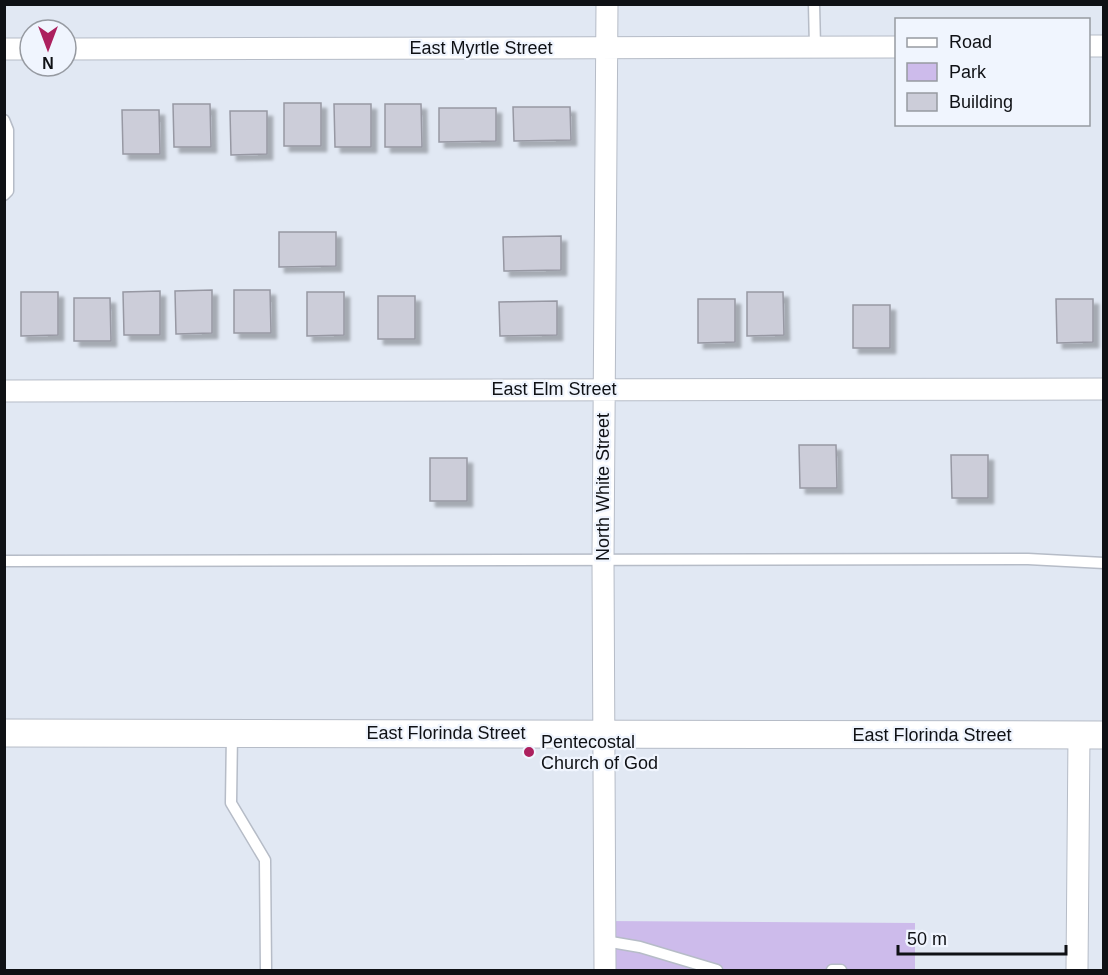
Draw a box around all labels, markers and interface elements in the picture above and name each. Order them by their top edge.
north arrow [18,18,78,78]
legend [895,18,1090,126]
text: Road [949,32,992,52]
street label: East Myrtle Street [409,38,553,58]
text: N [42,54,54,71]
text: Park [949,62,987,82]
text: Building [949,92,1013,112]
street label: East Elm Street [491,379,617,399]
street label: North White Street [593,413,613,561]
street label: East Florinda Street [366,723,526,743]
street label: East Florinda Street [852,725,1012,745]
place label: Pentecostal Church of God [541,732,658,773]
marker: Pentecostal Church of God [522,745,536,759]
scale bar [898,918,1066,956]
text: 50 m [907,929,947,949]

